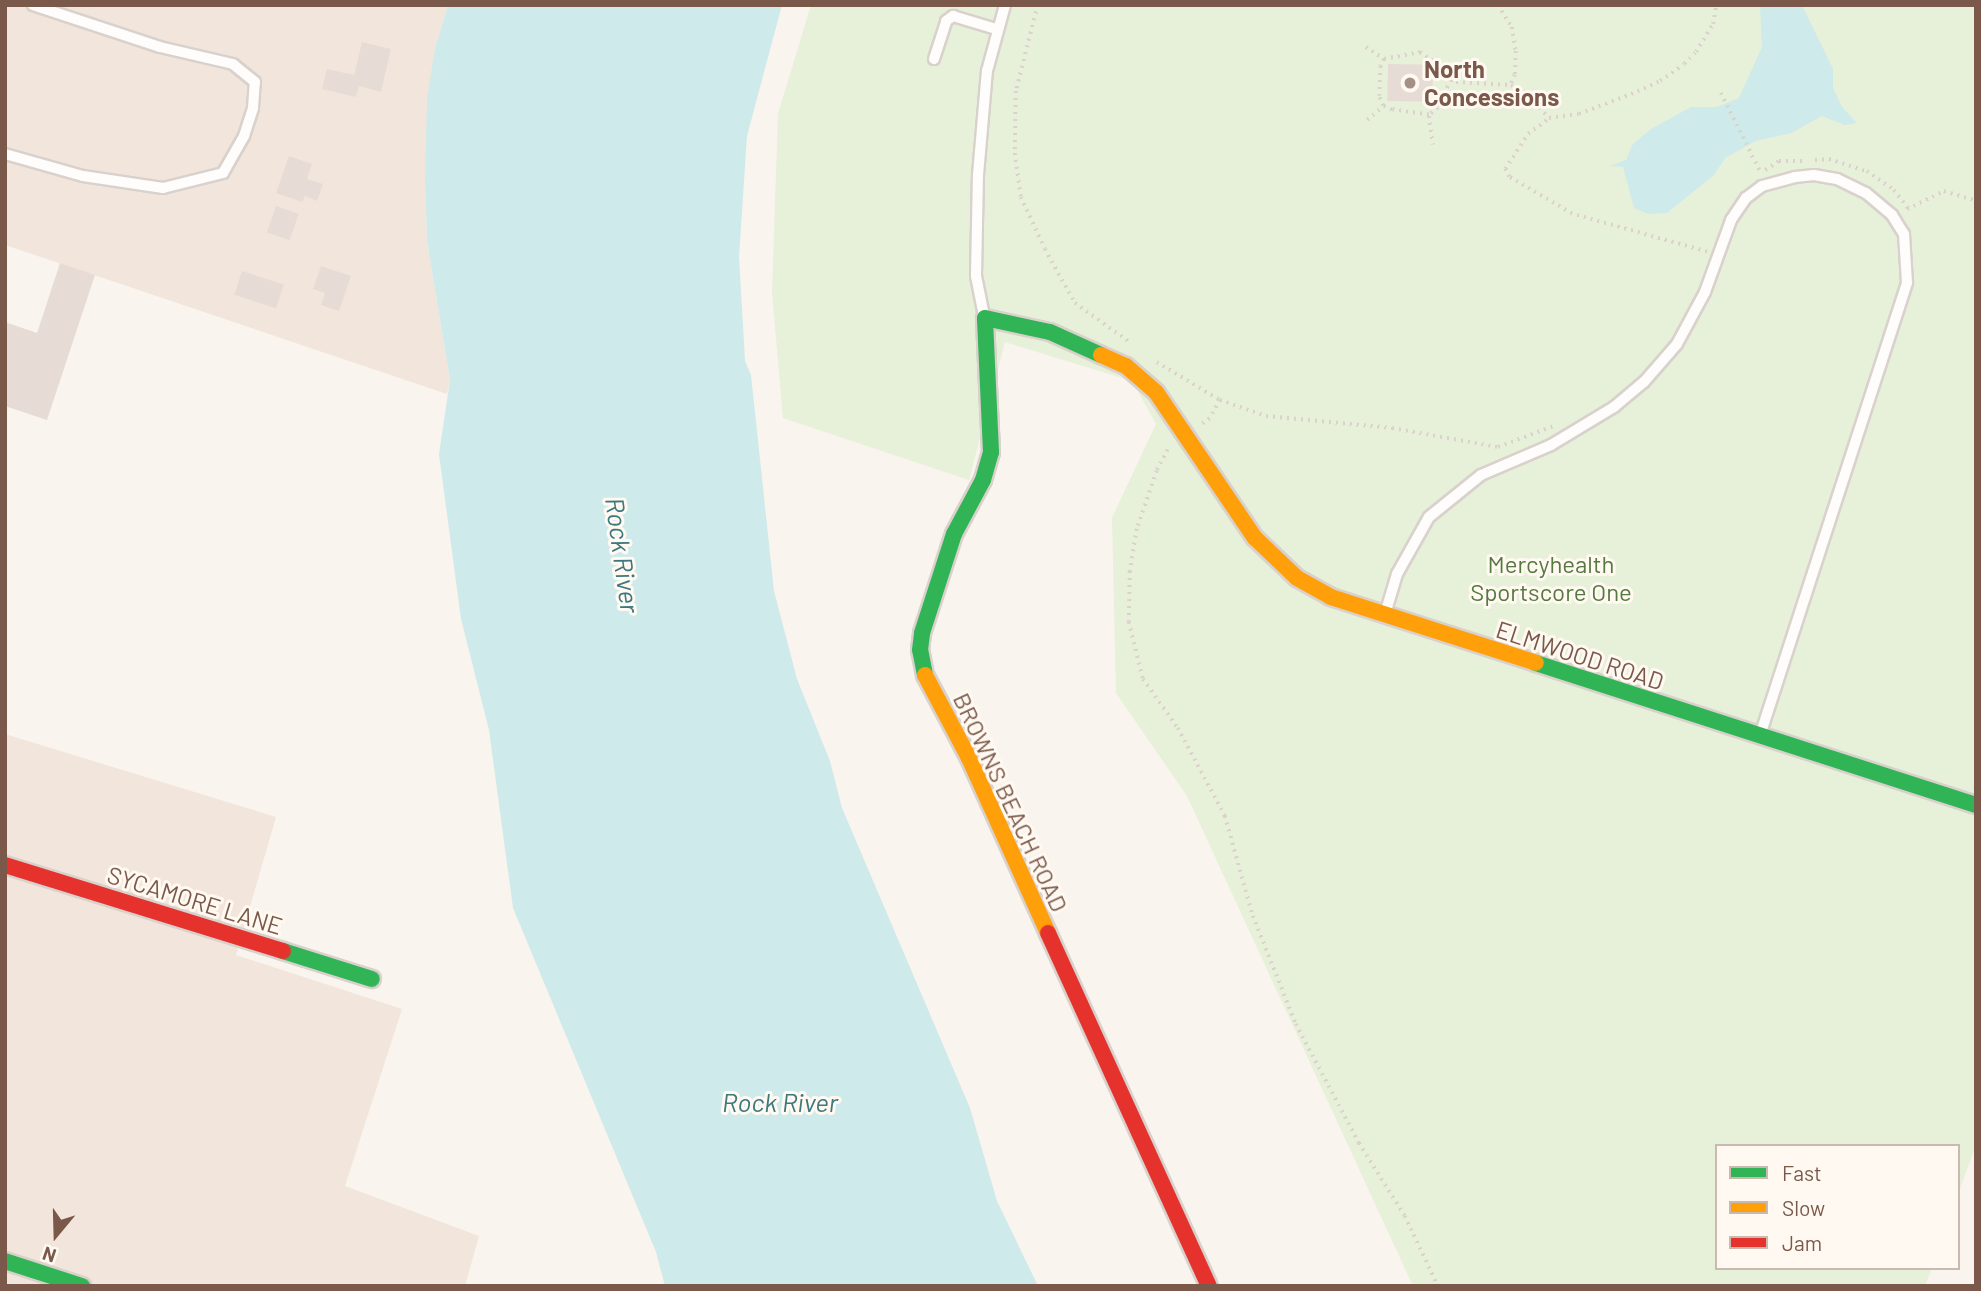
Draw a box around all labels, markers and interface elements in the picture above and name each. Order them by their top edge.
place label: North Concessions [1424,55,1559,111]
marker: North Concessions [1402,75,1418,91]
water label: Rock River [599,495,647,615]
park label: Mercyhealth Sportscore One [1470,550,1632,606]
street label: ELMWOOD ROAD [1493,614,1667,696]
street label: BROWNS BEACH ROAD [948,688,1074,916]
street label: SYCAMORE LANE [104,860,286,940]
water label: Rock River [722,1086,838,1118]
legend [1715,1144,1960,1270]
text: Fast [1782,1160,1822,1185]
text: Slow [1782,1195,1825,1220]
north arrow [21,1200,91,1270]
text: Jam [1782,1230,1822,1255]
text: N [39,1242,59,1268]

